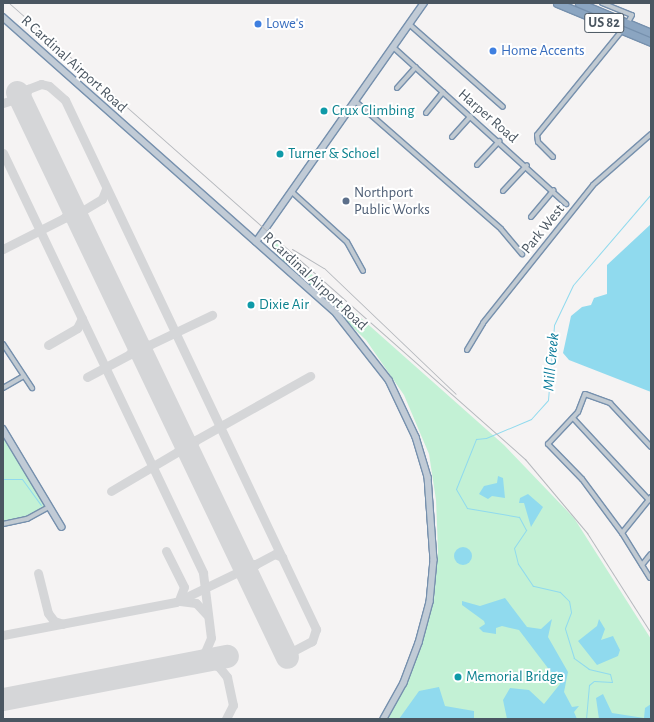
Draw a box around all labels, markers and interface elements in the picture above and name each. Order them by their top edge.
road number: US 82 [584,11,624,35]
street label: R Cardinal Airport Road [17,12,131,116]
place label: Lowe's [266,15,304,33]
marker: Lowe's [253,19,263,29]
place label: Home Accents [501,42,585,60]
marker: Home Accents [488,46,498,56]
street label: Harper Road [454,85,522,147]
place label: Crux Climbing [332,102,415,120]
marker: Crux Climbing [319,106,329,116]
place label: Turner & Schoel [288,145,380,163]
marker: Turner & Schoel [275,149,285,159]
place label: Northport Public Works [354,183,430,218]
marker: Northport Public Works [341,196,351,206]
street label: Park West [518,201,568,257]
street label: R Cardinal Airport Road [259,228,371,334]
place label: Dixie Air [259,296,309,314]
marker: Dixie Air [246,300,256,310]
water label: Mill Creek [539,332,563,392]
place label: Memorial Bridge [466,668,564,686]
marker: Memorial Bridge [453,672,463,682]

